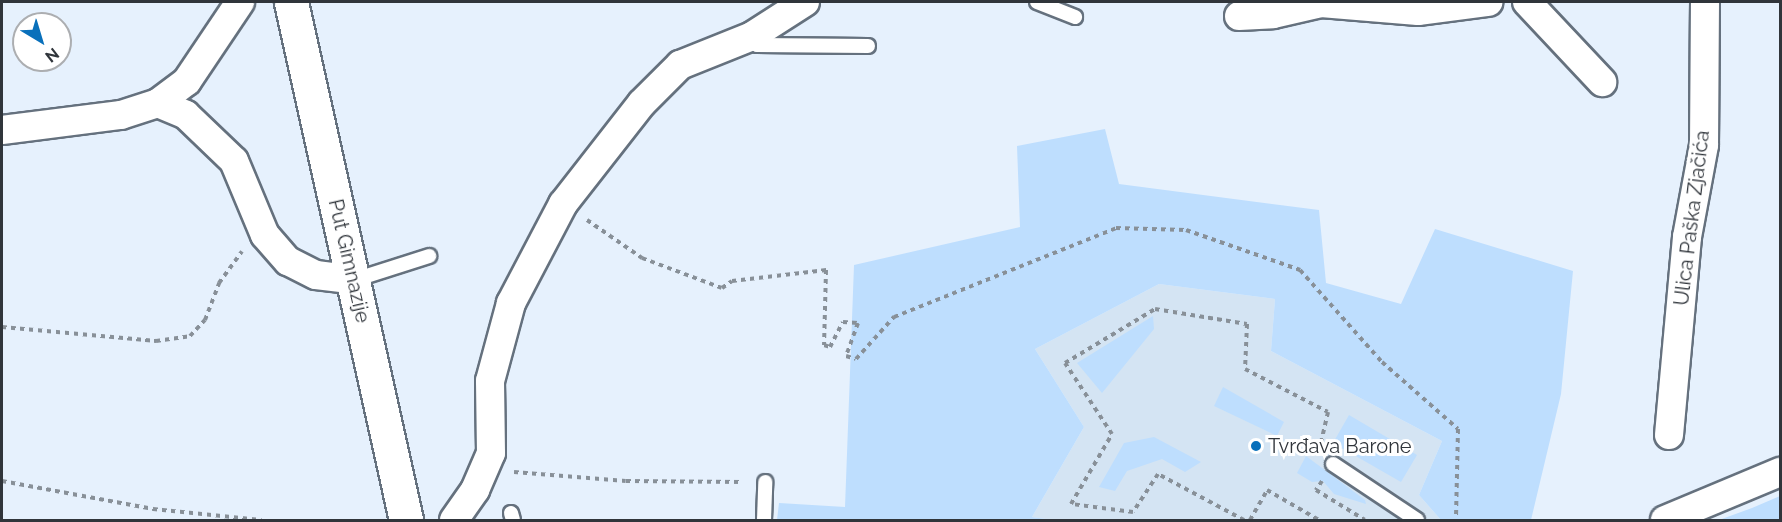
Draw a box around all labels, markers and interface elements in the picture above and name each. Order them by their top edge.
north arrow [12,12,72,72]
text: N [41,44,63,66]
street label: Ulica Paška Zjačića [1669,129,1715,307]
street label: Put Gimnazije [323,197,375,325]
place label: Tvrđava Barone [1268,434,1412,458]
marker: Tvrđava Barone [1249,439,1263,453]

